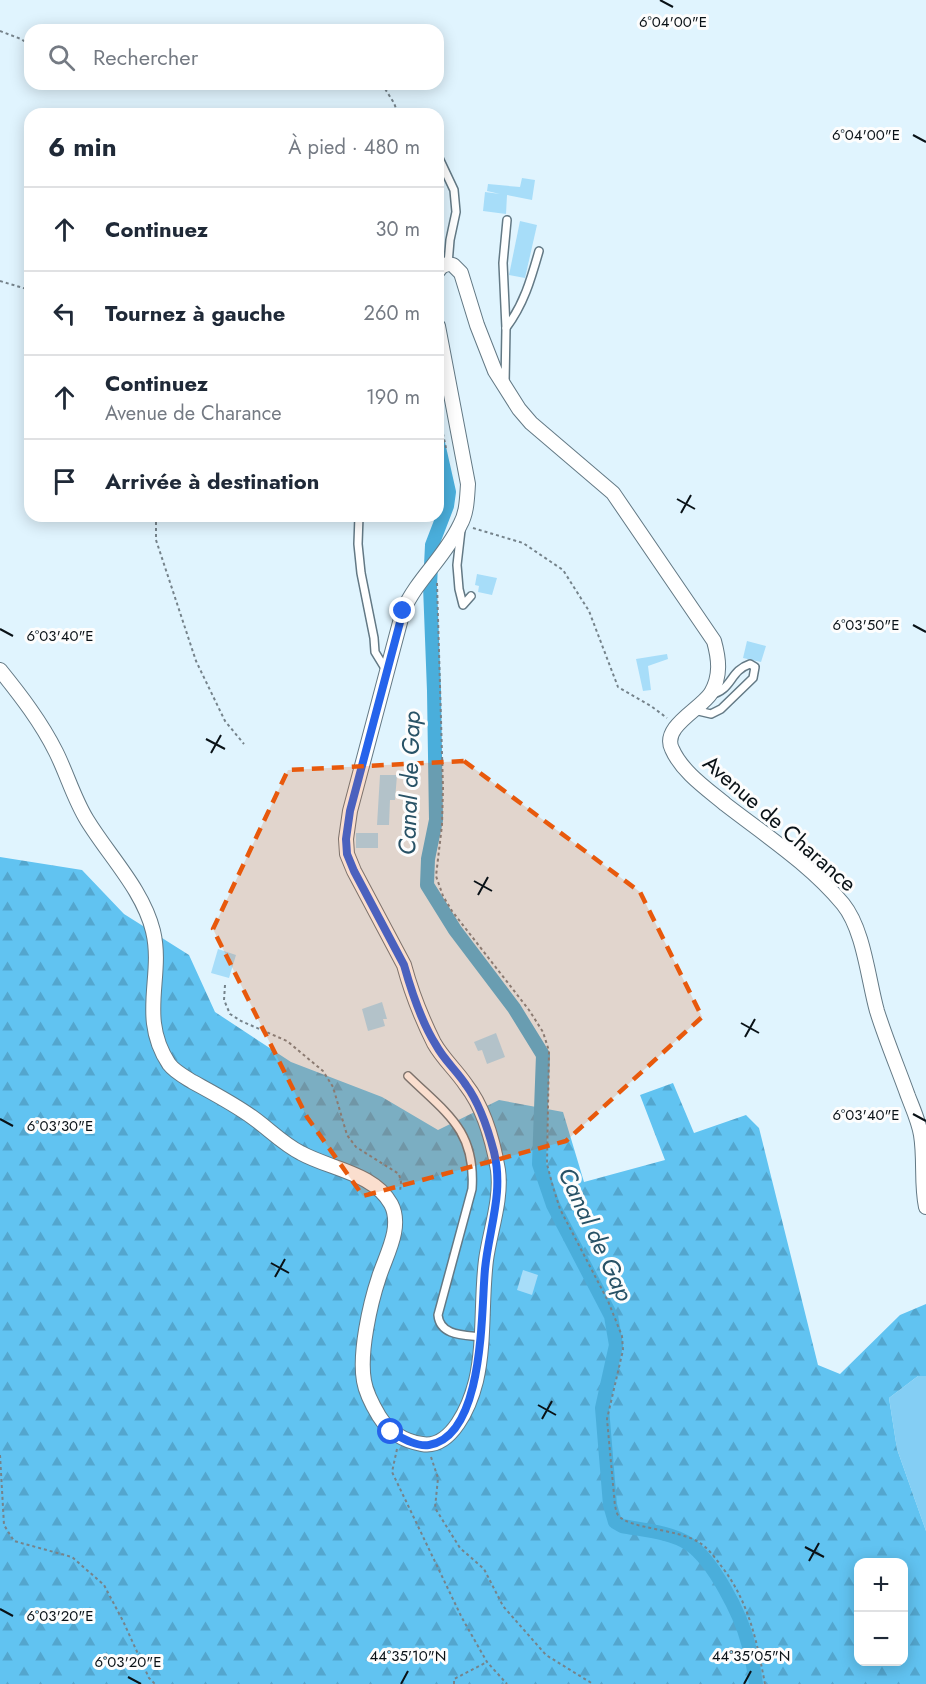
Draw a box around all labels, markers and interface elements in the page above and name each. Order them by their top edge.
text: 6°04'00"E [639,11,707,33]
search box [24,24,444,90]
icon: search [45,41,78,74]
text: Rechercher [93,41,198,73]
text: 6°04'00"E [832,124,900,146]
text: 6 min [48,128,117,166]
text: À pied · 480 m [288,133,420,162]
icon: ahead [48,213,81,246]
text: Continuez [105,213,208,245]
text: 30 m [375,215,420,244]
icon: left [48,297,81,330]
text: Tournez à gauche [105,297,285,329]
text: 260 m [364,299,420,328]
text: Continuez [105,367,208,399]
icon: ahead [48,381,81,414]
text: 190 m [366,383,420,412]
text: Avenue de Charance [105,399,282,428]
icon: arrive [48,465,81,498]
text: Arrivée à destination [105,465,319,497]
route end [389,597,415,623]
text: 6°03'50"E [833,614,899,636]
text: 6°03'40"E [26,625,94,647]
water label: Canal de Gap [389,710,429,856]
street label: Avenue de Charance [696,747,864,899]
text: 6°03'40"E [832,1104,900,1126]
text: 6°03'30"E [27,1115,93,1137]
water label: Canal de Gap [550,1161,642,1307]
route start [377,1418,403,1444]
map controls [854,1558,908,1666]
button: + [854,1558,908,1612]
text: 6°03'20"E [26,1605,94,1627]
button: − [854,1612,908,1666]
text: 44°35'10"N [370,1645,446,1667]
text: 44°35'05"N [712,1645,790,1667]
text: 6°03'20"E [94,1651,162,1673]

